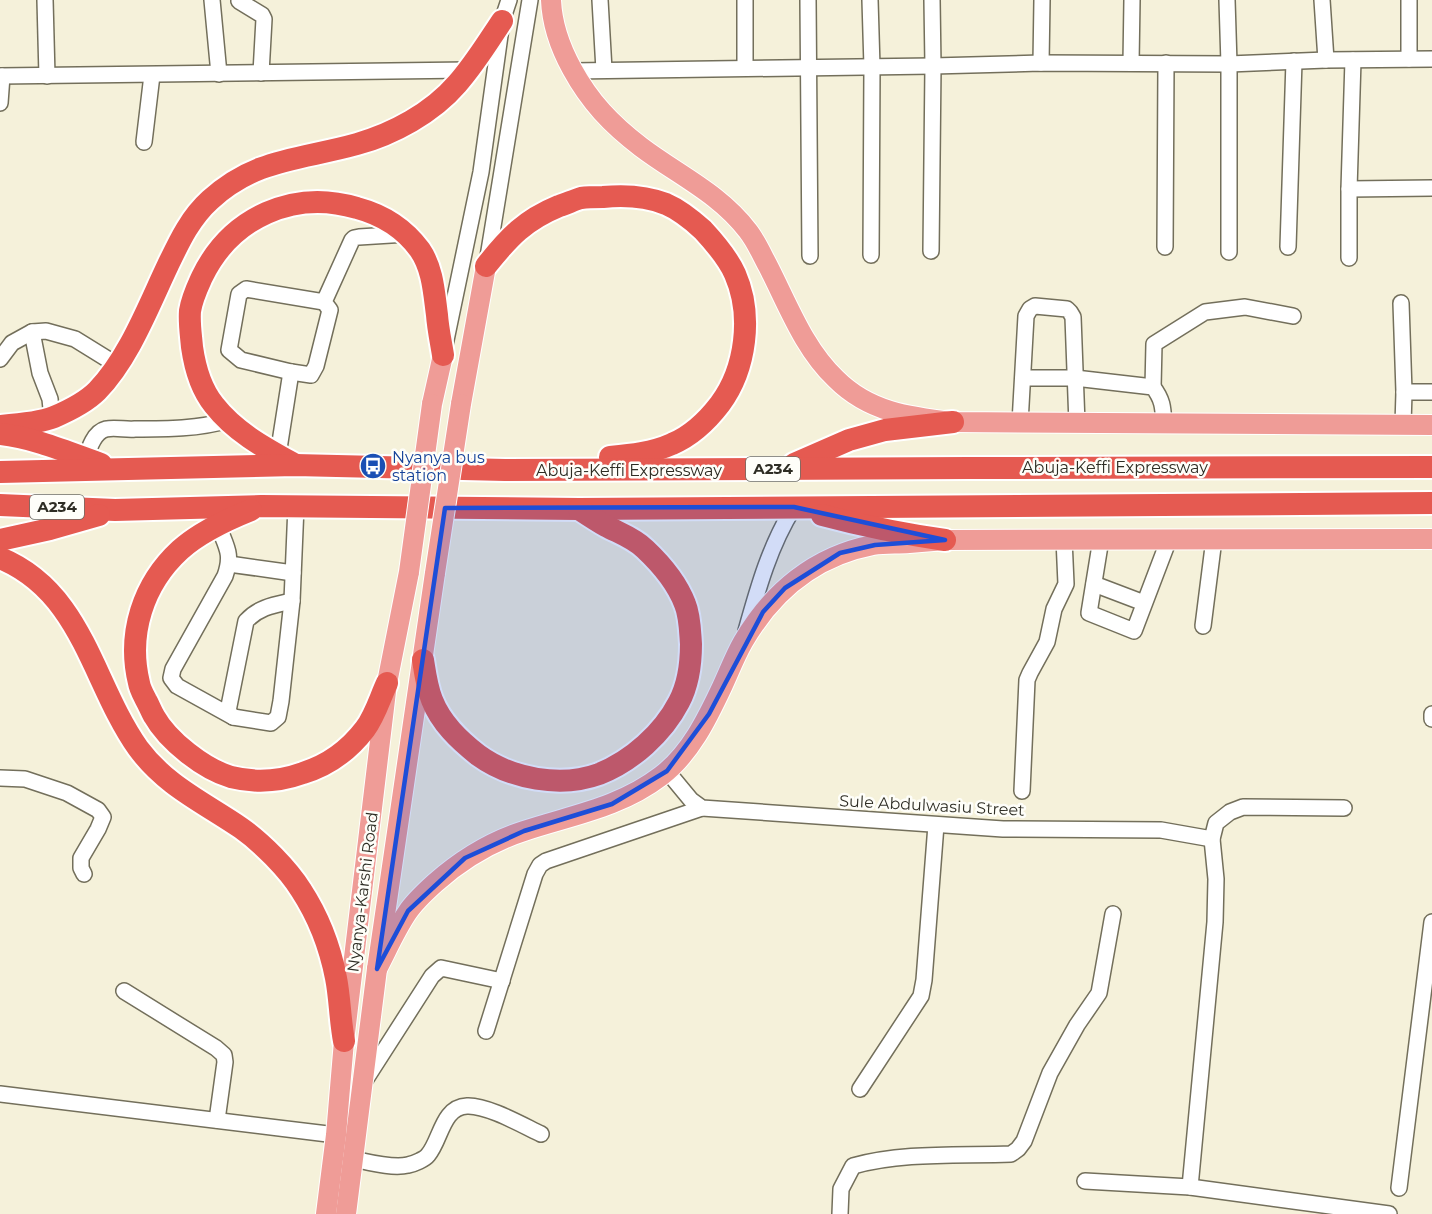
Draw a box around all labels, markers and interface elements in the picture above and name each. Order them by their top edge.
place label: Nyanya bus station [392,448,485,485]
bus stop icon: Nyanya bus station [358,451,388,481]
road number: A234 [746,457,800,481]
street label: Abuja-Keffi Expressway [1022,458,1208,477]
street label: Abuja-Keffi Expressway [536,461,722,480]
road number: A234 [30,495,84,519]
street label: Sule Abdulwasiu Street [839,791,1026,820]
street label: Nyanya-Karshi Road [343,811,382,973]

